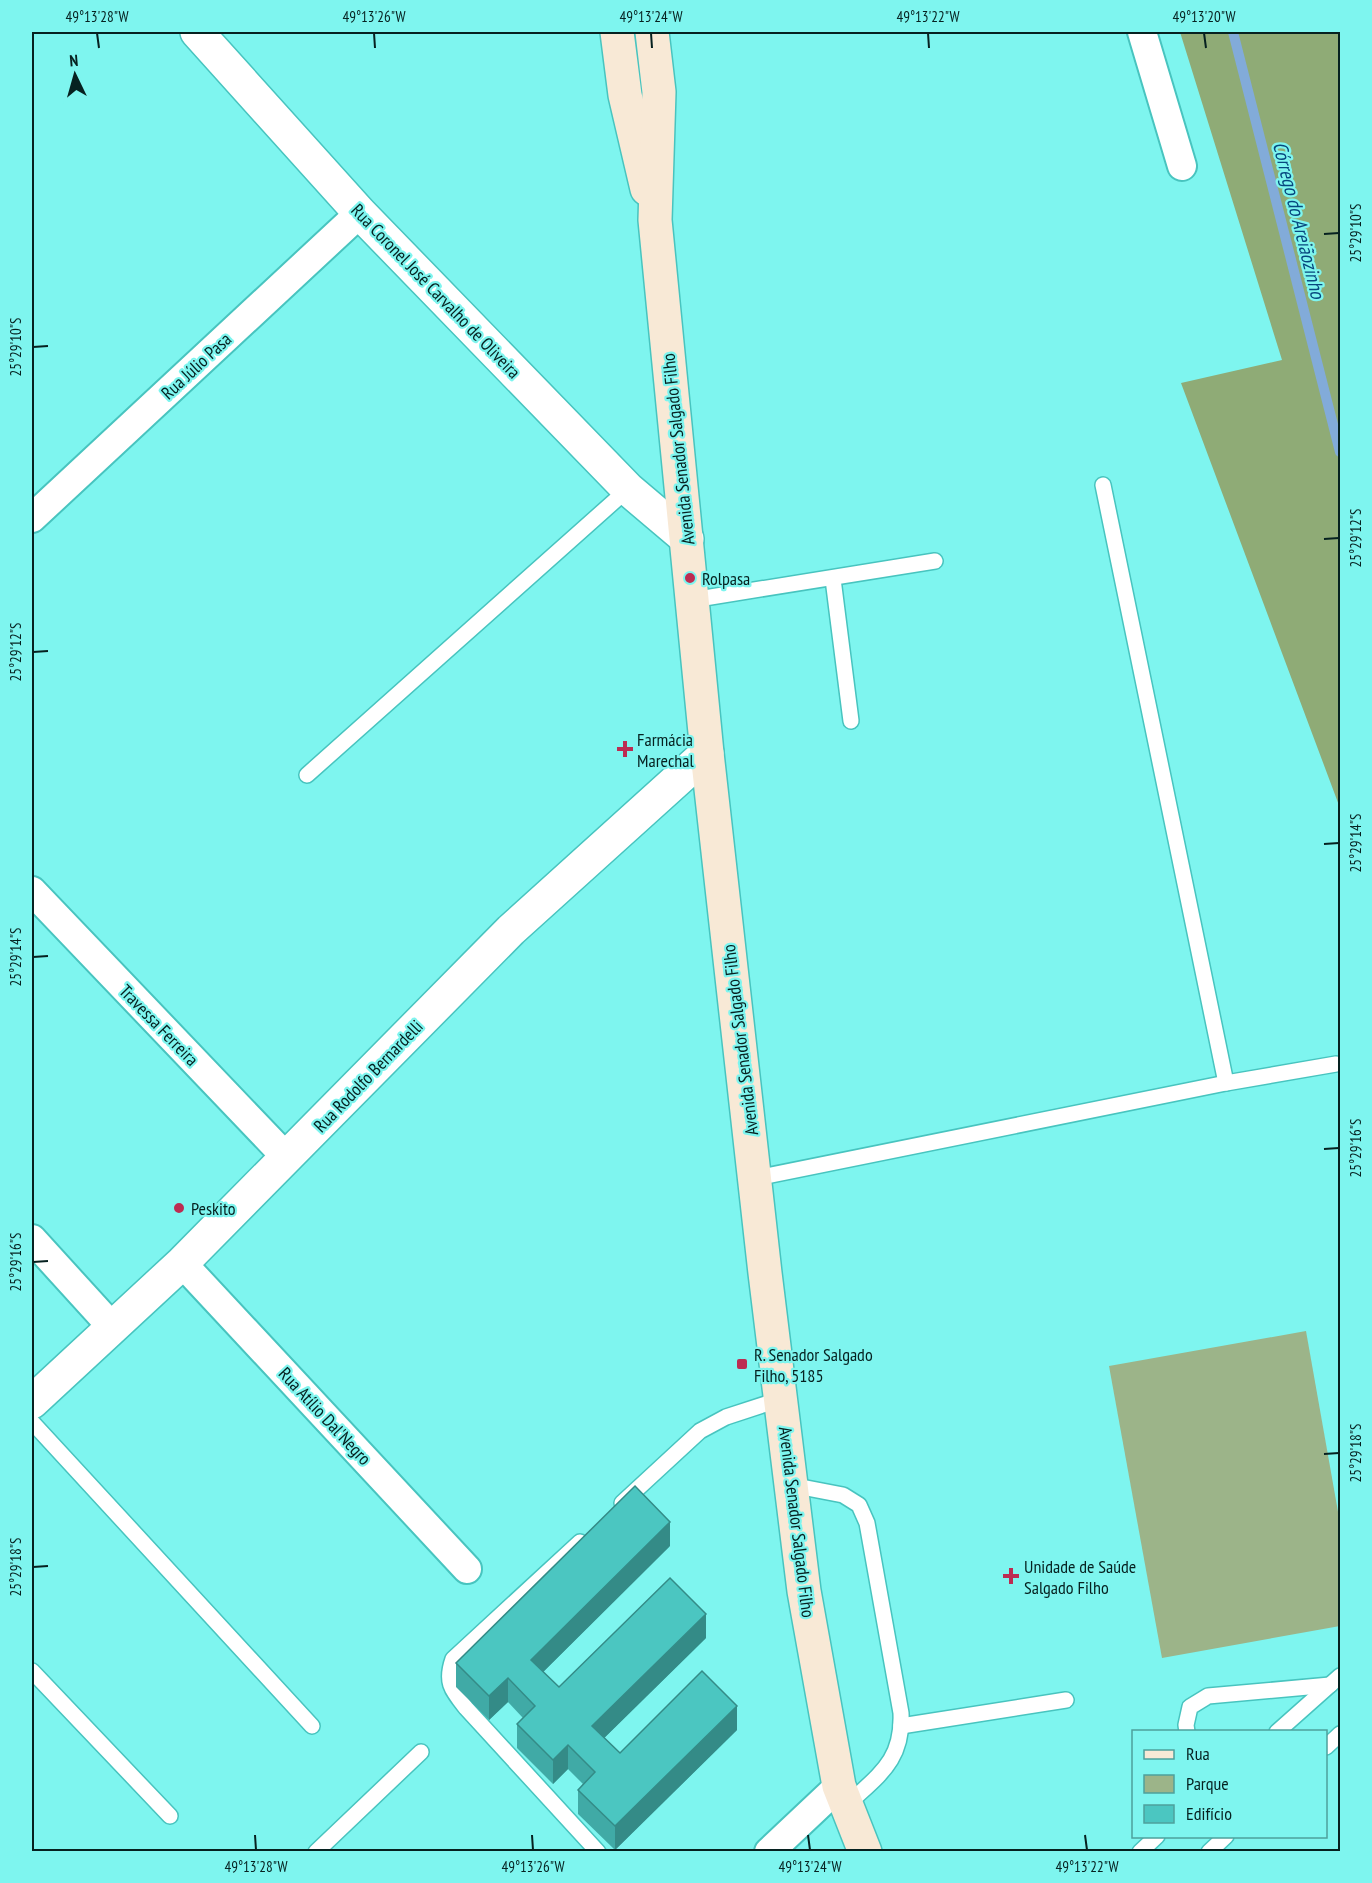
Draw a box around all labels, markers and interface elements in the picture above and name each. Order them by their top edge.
text: 49°13'28"W [65,7,129,26]
text: 49°13'26"W [342,7,406,26]
text: 49°13'24"W [619,7,683,26]
text: 49°13'22"W [896,7,960,26]
text: 49°13'20"W [1172,7,1236,26]
north arrow [45,45,105,105]
text: N [69,50,79,70]
water label: Córrego do Areiãozinho [1267,139,1331,302]
street label: Rua Coronel José Carvalho de Oliveira [346,199,526,383]
text: 25°29'10"S [1346,203,1365,263]
text: 25°29'10"S [6,317,25,377]
street label: Rua Júlio Pasa [156,328,236,404]
street label: Avenida Senador Salgado Filho [656,352,699,546]
text: 25°29'12"S [1346,508,1365,568]
place label: Rolpasa [702,567,750,590]
marker: Rolpasa [683,571,697,585]
text: 25°29'12"S [6,622,25,682]
place label: Farmácia Marechal [637,728,694,772]
marker: Farmácia Marechal [618,742,632,756]
text: 25°29'14"S [1346,813,1365,873]
text: 25°29'14"S [6,927,25,987]
street label: Avenida Senador Salgado Filho [717,943,763,1137]
street label: Travessa Ferreira [114,979,204,1071]
street label: Rua Rodolfo Bernardelli [309,1015,427,1137]
text: 25°29'16"S [1346,1118,1365,1178]
place label: Peskito [191,1197,236,1220]
marker: Peskito [172,1201,186,1215]
text: 25°29'16"S [6,1232,25,1292]
place label: R. Senador Salgado Filho, 5185 [754,1343,873,1387]
marker: R. Senador Salgado Filho, 5185 [735,1357,749,1371]
street label: Rua Atílio Dal'Negro [274,1362,376,1470]
text: 25°29'18"S [1346,1423,1365,1483]
street label: Avenida Senador Salgado Filho [774,1425,820,1619]
text: 25°29'18"S [6,1537,25,1597]
place label: Unidade de Saúde Salgado Filho [1024,1555,1136,1599]
marker: Unidade de Saúde Salgado Filho [1002,1567,1020,1585]
legend [1132,1730,1327,1838]
text: Rua [1186,1742,1210,1765]
text: Parque [1186,1772,1229,1795]
text: Edifício [1186,1802,1232,1825]
text: 49°13'28"W [224,1857,288,1876]
text: 49°13'26"W [501,1857,565,1876]
text: 49°13'24"W [778,1857,842,1876]
text: 49°13'22"W [1055,1857,1119,1876]

